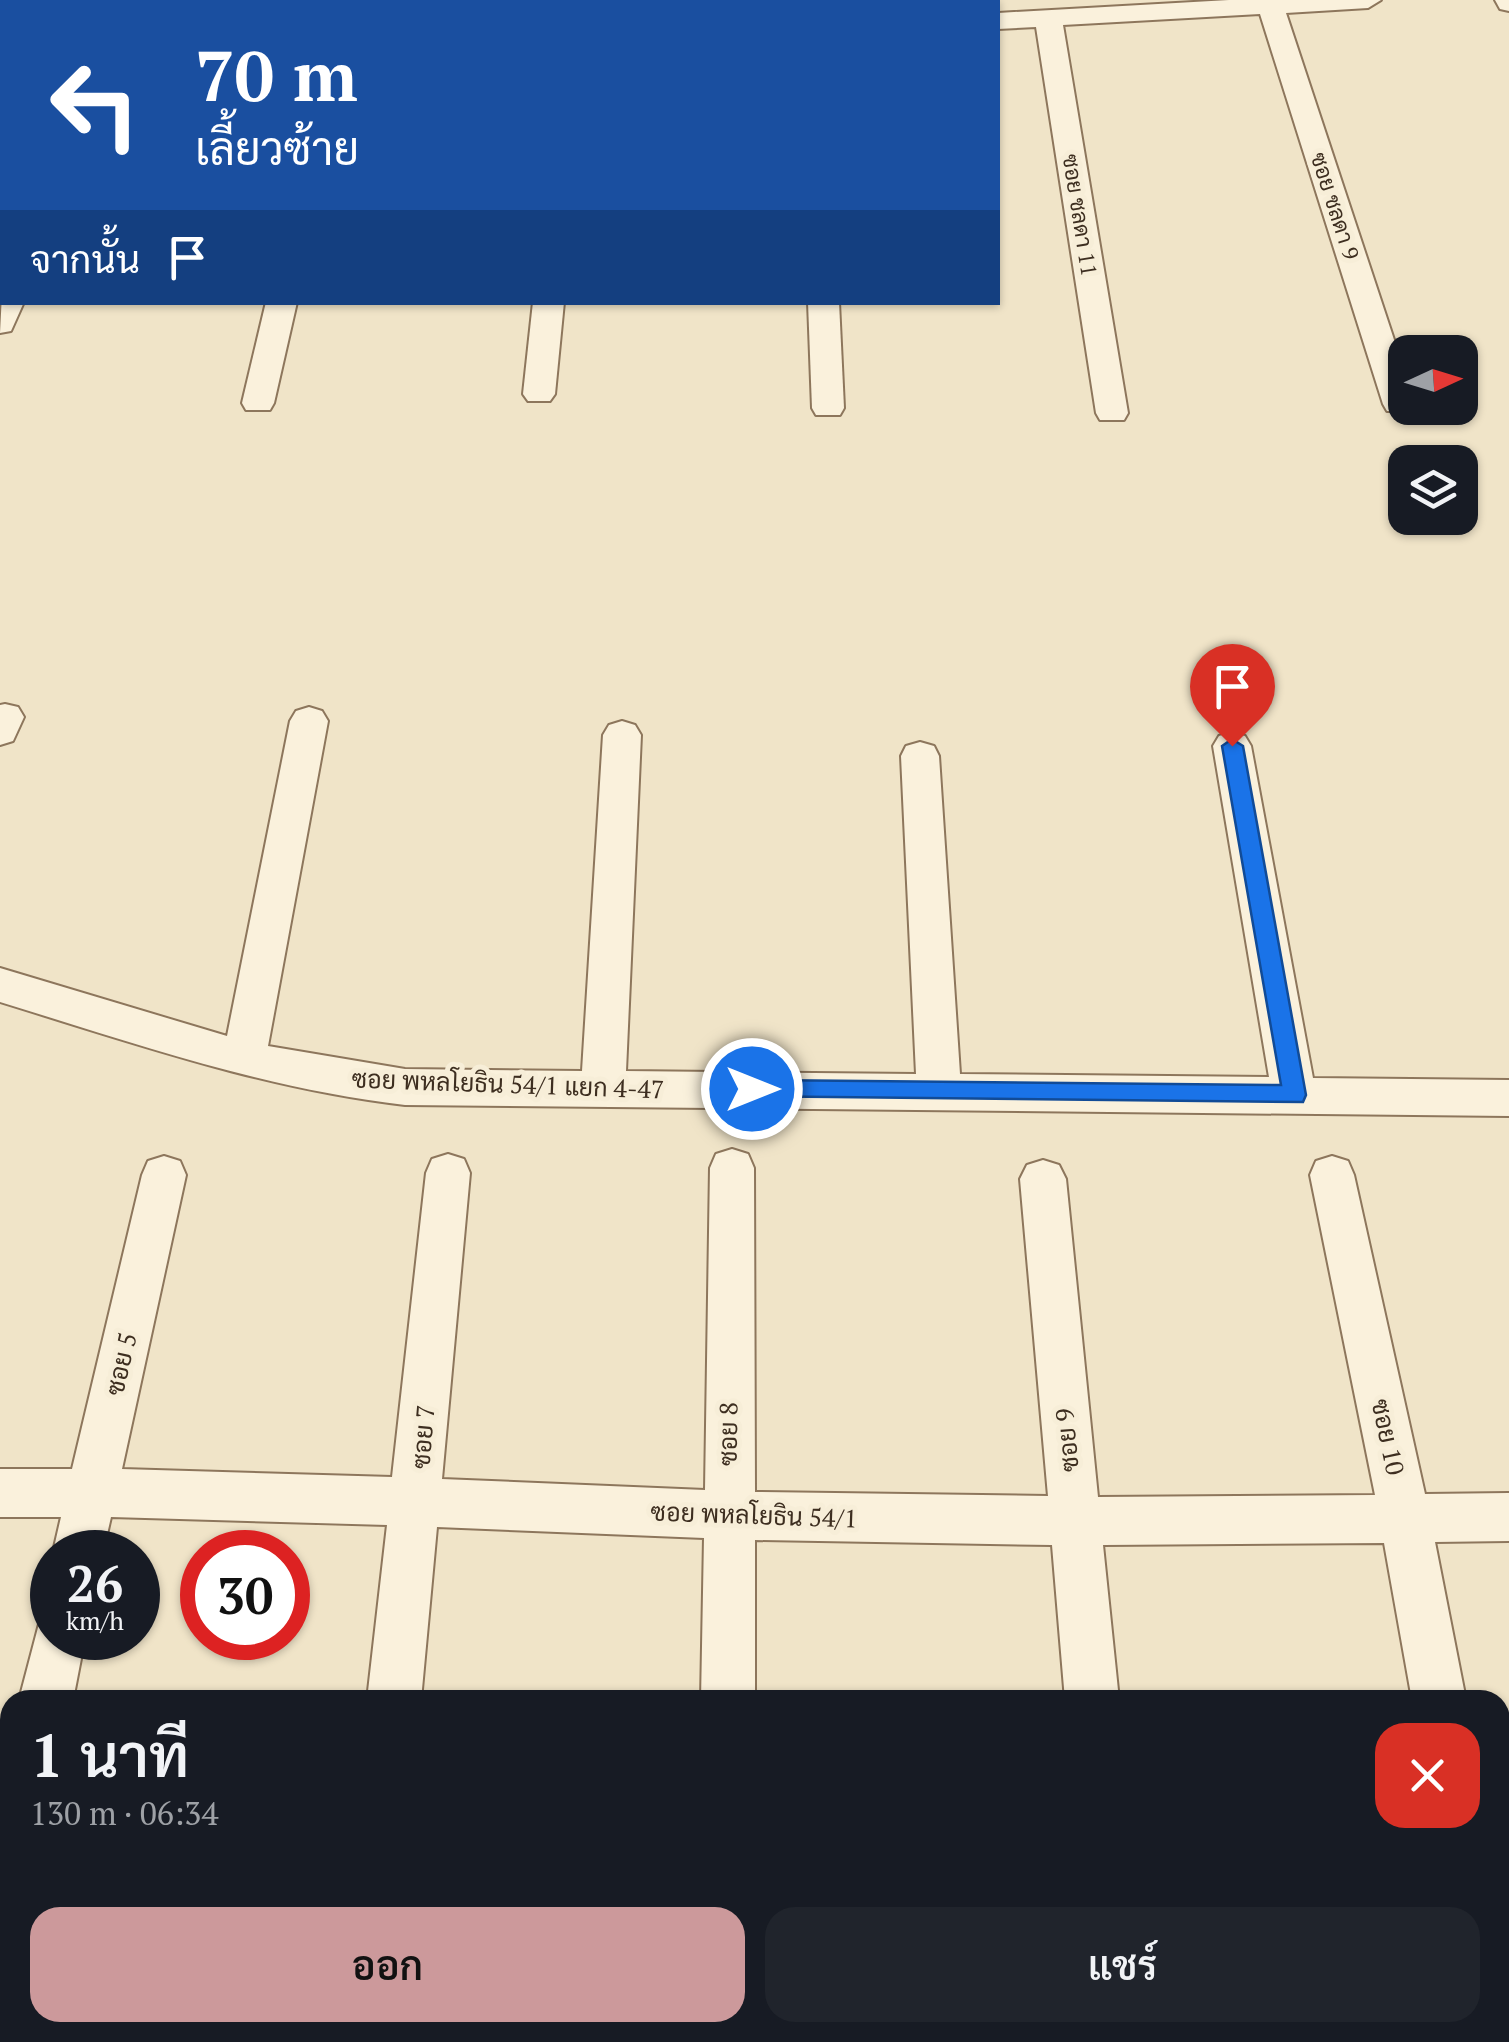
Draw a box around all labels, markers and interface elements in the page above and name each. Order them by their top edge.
text: 70 m [195,28,358,121]
icon: left [30,40,160,170]
text: เลี้ยวซ้าย [195,118,359,178]
street label: ซอย ชลดา 9 [1304,148,1366,263]
street label: ซอย ชลดา 11 [1057,152,1104,278]
icon: arrive [160,230,215,285]
text: จากนั้น [30,234,140,284]
north arrow [1388,335,1478,425]
map controls [1388,335,1478,535]
button: layers [1388,445,1478,535]
pin [1190,644,1275,747]
icon: arrive [1205,659,1260,714]
position arrow [700,1037,804,1141]
street label: ซอย พหลโยธิน 54/1 แยก 4-47 [351,1062,665,1105]
street label: ซอย 5 [97,1329,144,1399]
street label: ซอย 10 [1364,1396,1413,1478]
street label: ซอย 8 [710,1402,745,1466]
street label: ซอย 7 [403,1404,442,1470]
street label: ซอย 9 [1047,1407,1086,1473]
street label: ซอย พหลโยธิน 54/1 [650,1494,858,1535]
speed limit sign: 30 [180,1530,310,1660]
text: 26 [67,1550,123,1616]
text: km/h [66,1604,124,1637]
text: 1 นาที [30,1715,189,1794]
button: close [1375,1723,1480,1828]
text: 130 m · 06:34 [30,1792,218,1834]
button: ออก [30,1907,745,2022]
button: แชร์ [765,1907,1480,2022]

